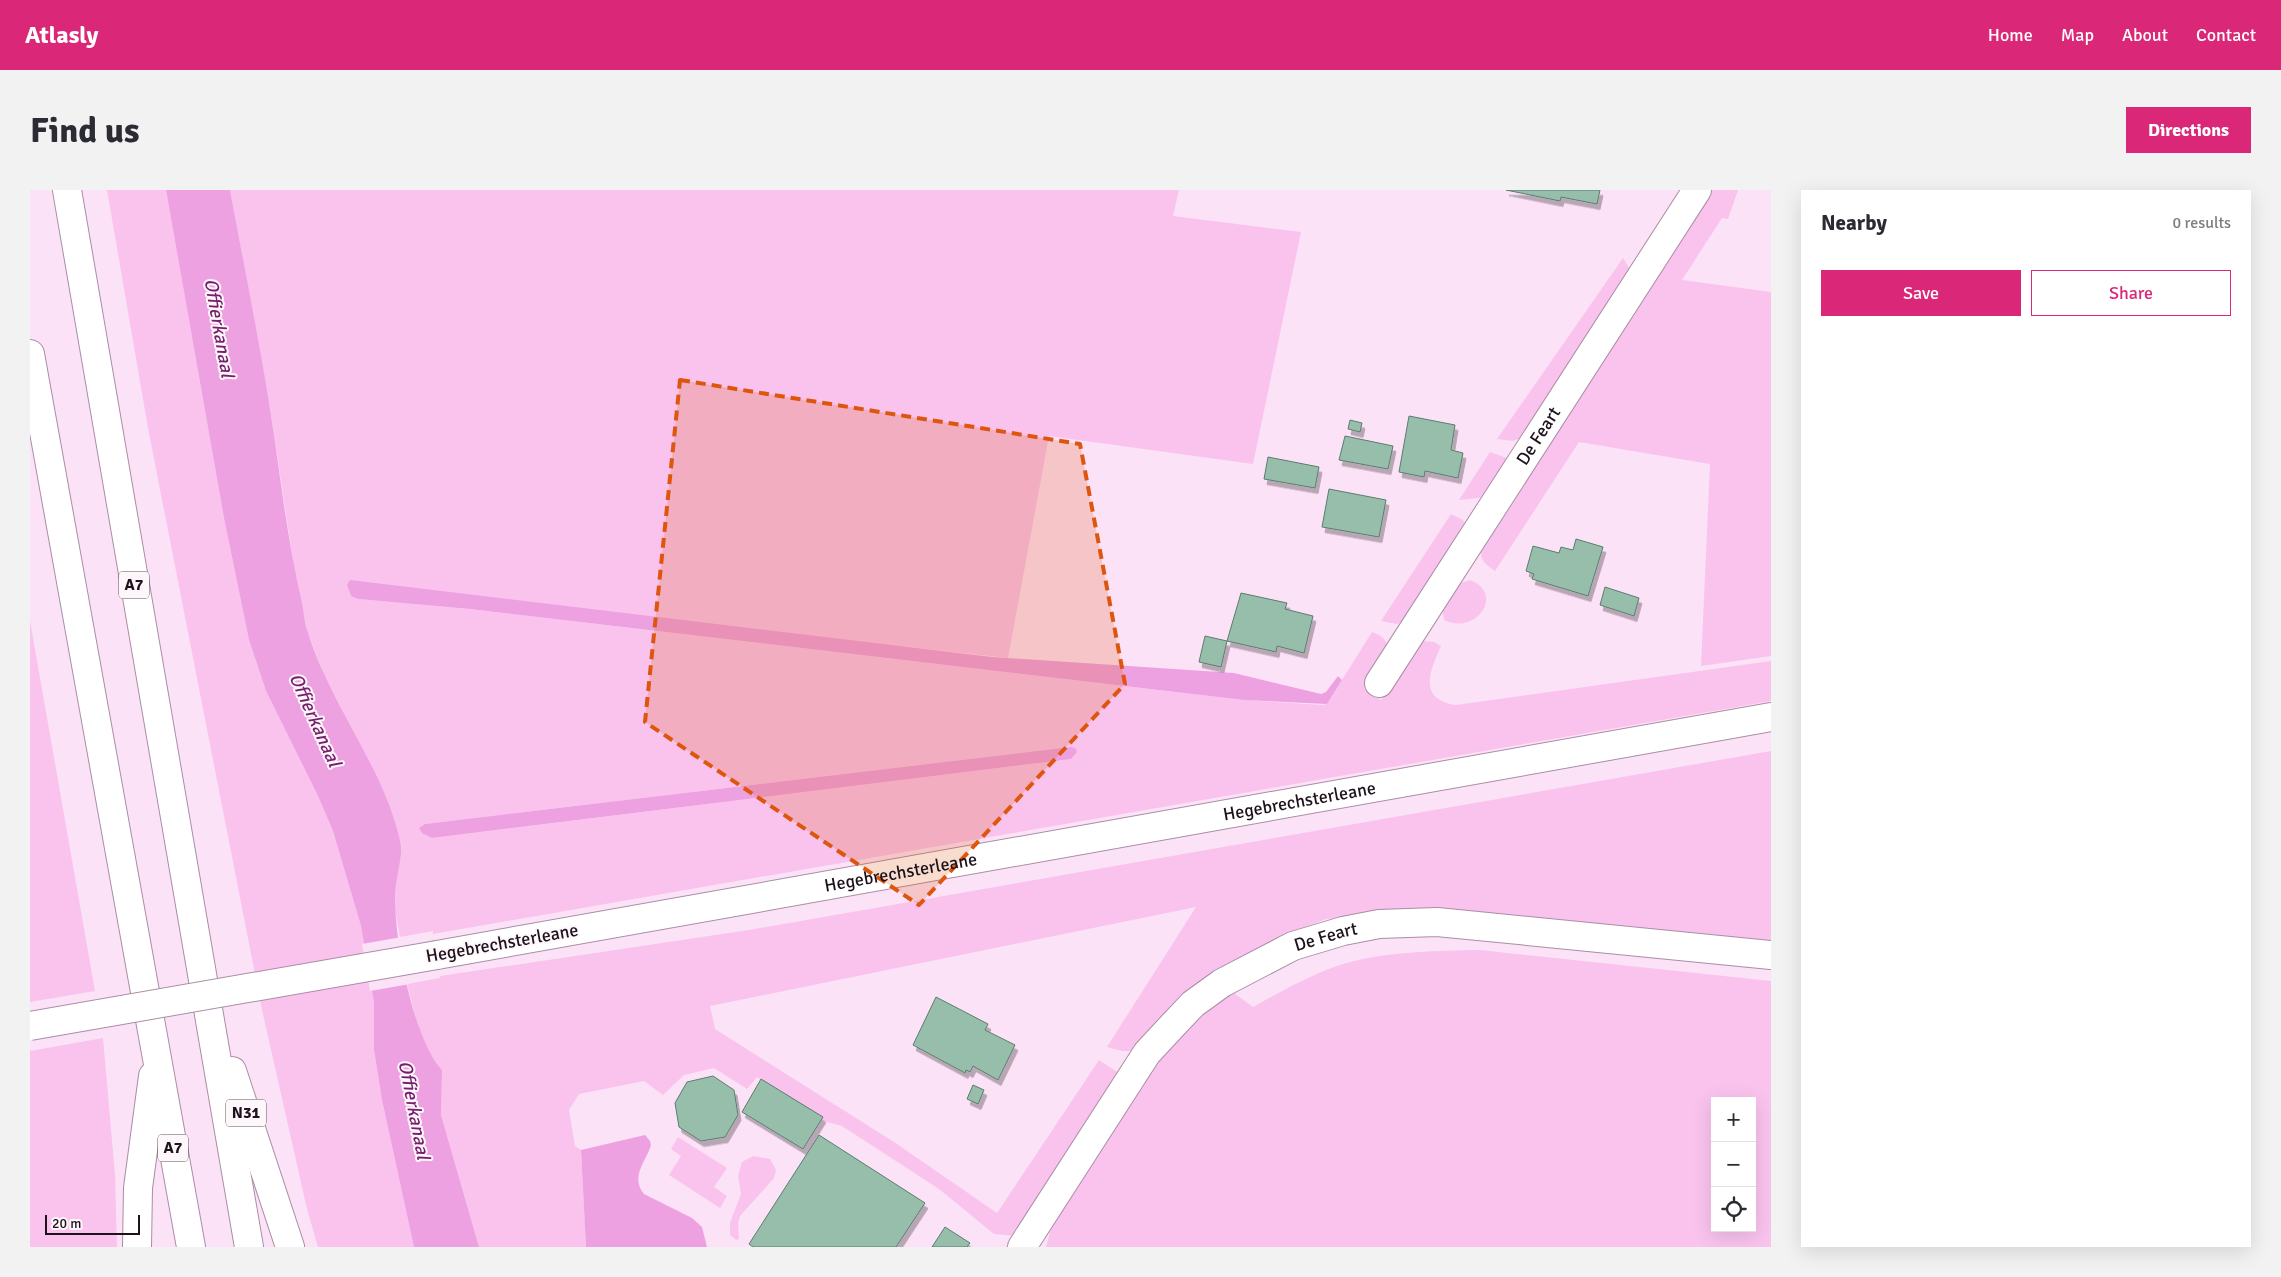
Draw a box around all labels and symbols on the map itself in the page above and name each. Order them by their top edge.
water label: Offierkanaal [198,277,240,381]
street label: De Feart [1512,403,1565,469]
road number: A7 [119,572,149,598]
water label: Offierkanaal [284,669,347,772]
street label: Hegebrechsterleane [1221,777,1377,826]
street label: Hegebrechsterleane [823,848,979,897]
street label: De Feart [1291,917,1359,956]
street label: Hegebrechsterleane [424,919,580,967]
water label: Offierkanaal [393,1058,436,1163]
road number: N31 [226,1100,266,1126]
road number: A7 [158,1134,188,1161]
scale bar [45,1212,140,1235]

